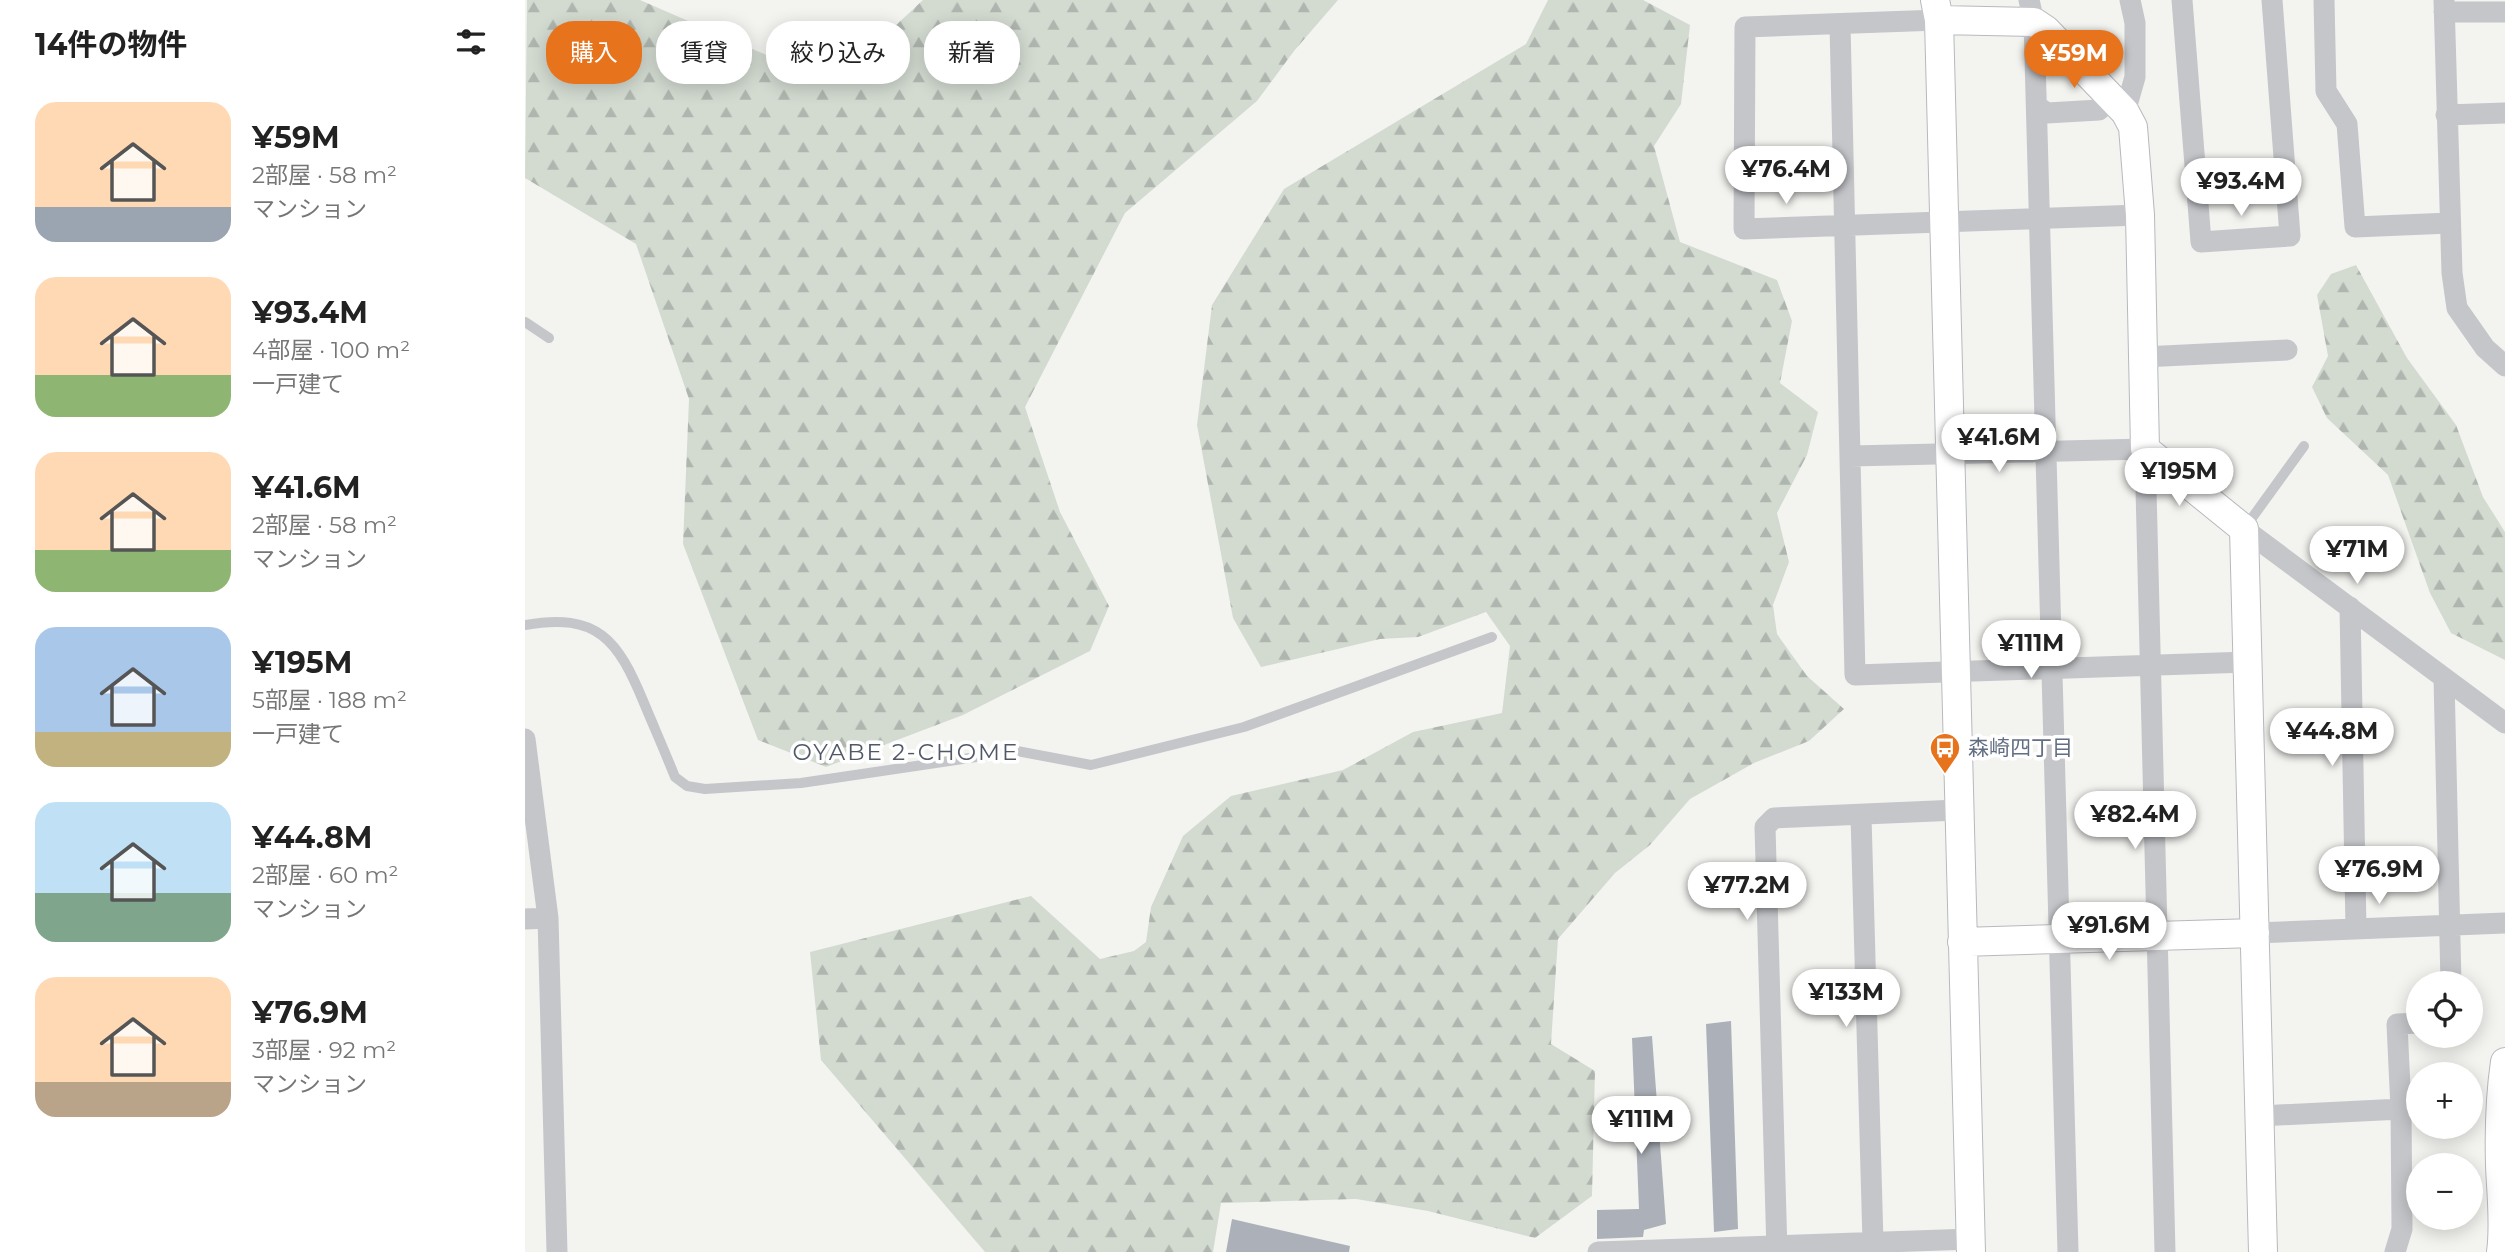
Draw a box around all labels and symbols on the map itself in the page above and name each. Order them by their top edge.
pin: ¥59M [2033,31,2115,90]
pin: ¥76.4M [1729,146,1843,206]
pin: ¥93.4M [2184,158,2298,218]
pin: ¥41.6M [1942,414,2056,474]
pin: ¥195M [2130,448,2228,508]
pin: ¥71M [2316,526,2398,586]
pin: ¥111M [1982,620,2080,680]
pin: ¥44.8M [2275,708,2389,768]
bus stop icon: 森崎四丁目 [1928,731,1962,775]
place label: 森崎四丁目 [1968,735,2073,760]
district label: OYABE 2-CHOME [793,738,1019,766]
pin: ¥82.4M [2078,792,2192,851]
pin: ¥76.9M [2322,846,2436,906]
pin: ¥77.2M [1690,862,1804,922]
pin: ¥91.6M [2052,902,2166,962]
pin: ¥133M [1797,970,1895,1029]
pin: ¥111M [1592,1096,1690,1156]

